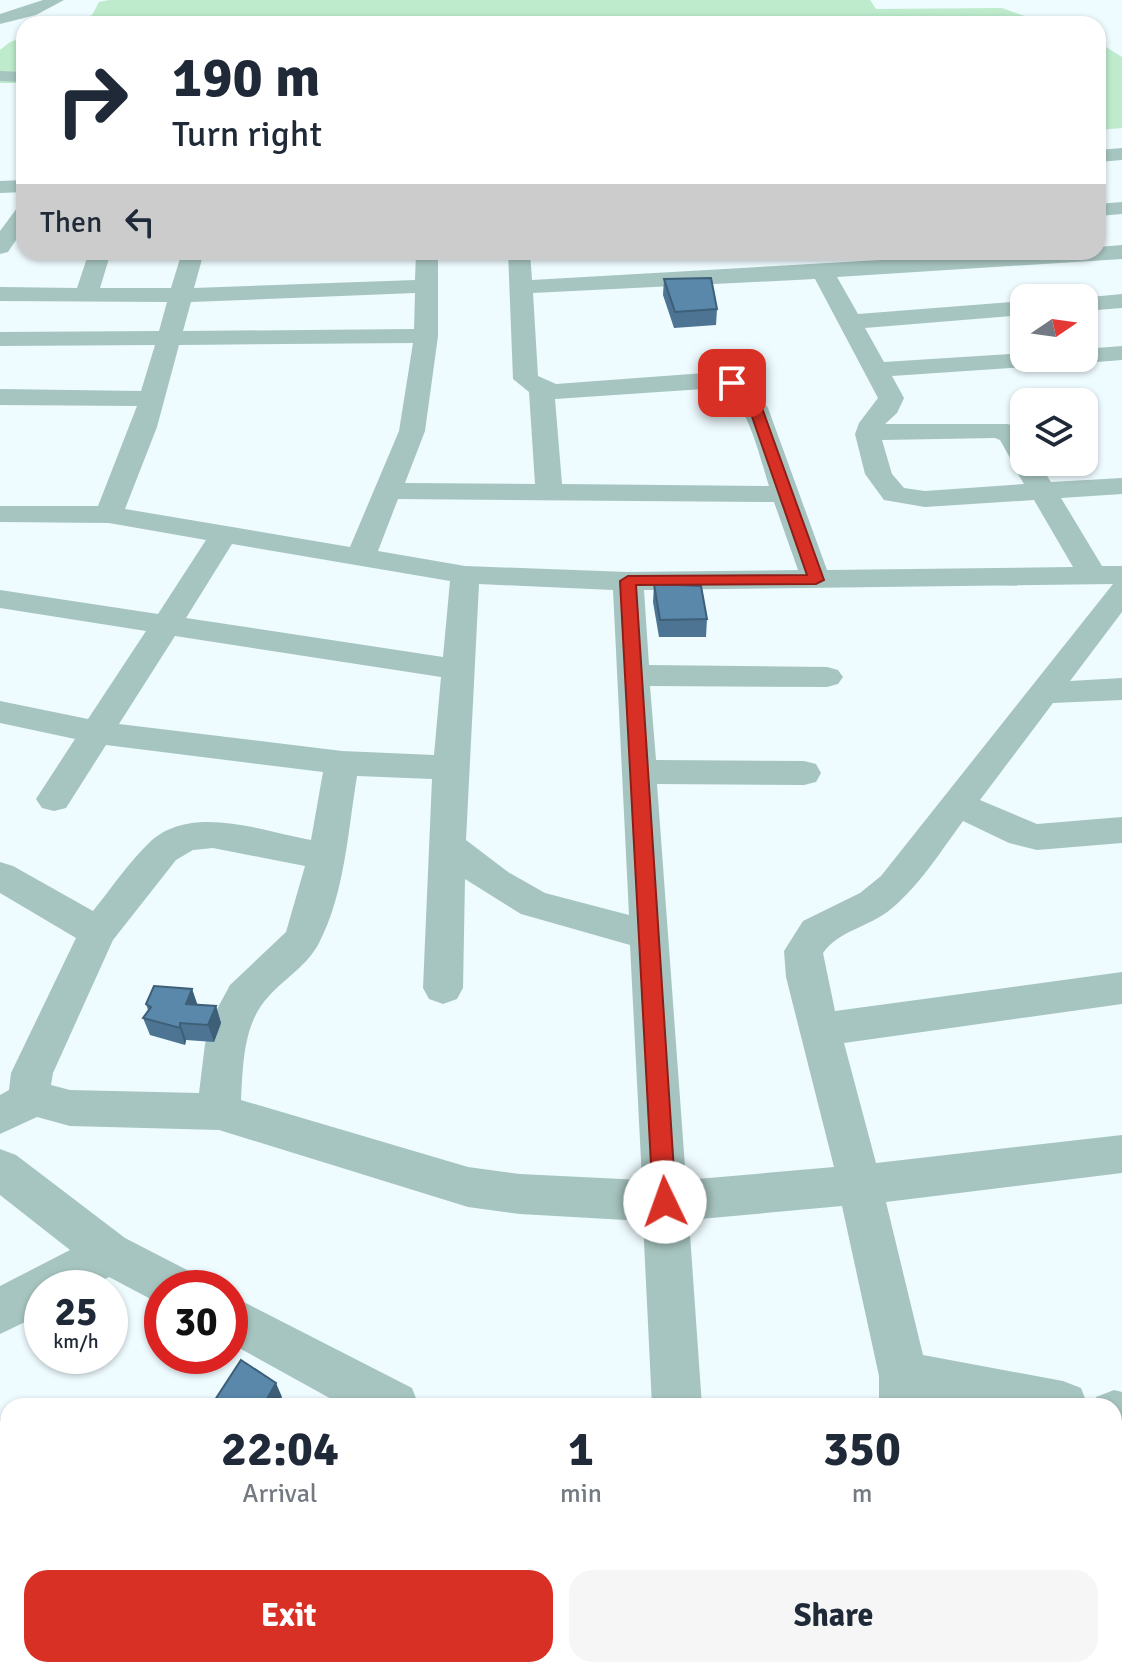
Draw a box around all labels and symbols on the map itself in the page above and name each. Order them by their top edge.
north arrow [1010,284,1098,372]
pin [698,349,766,417]
position arrow [623,1160,707,1244]
speed limit sign: 30 [144,1270,248,1374]

